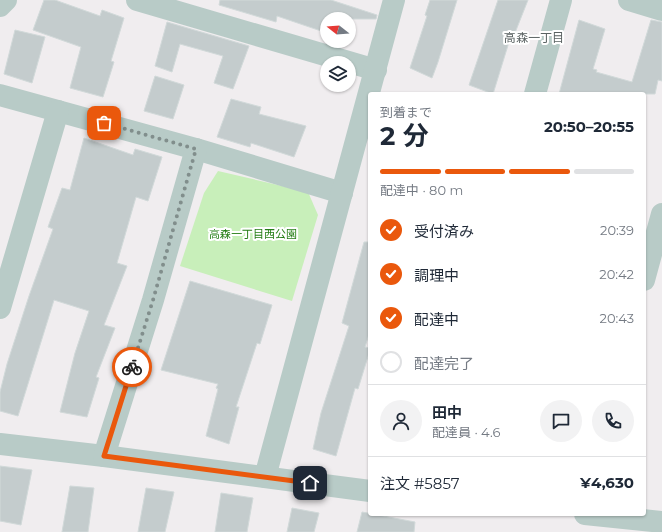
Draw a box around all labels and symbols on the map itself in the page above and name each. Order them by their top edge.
north arrow [320,12,356,48]
district label: 高森一丁目 [504,30,564,45]
pin [87,106,121,140]
park label: 高森一丁目西公園 [209,227,297,241]
courier [112,347,152,387]
pin [293,466,327,500]

